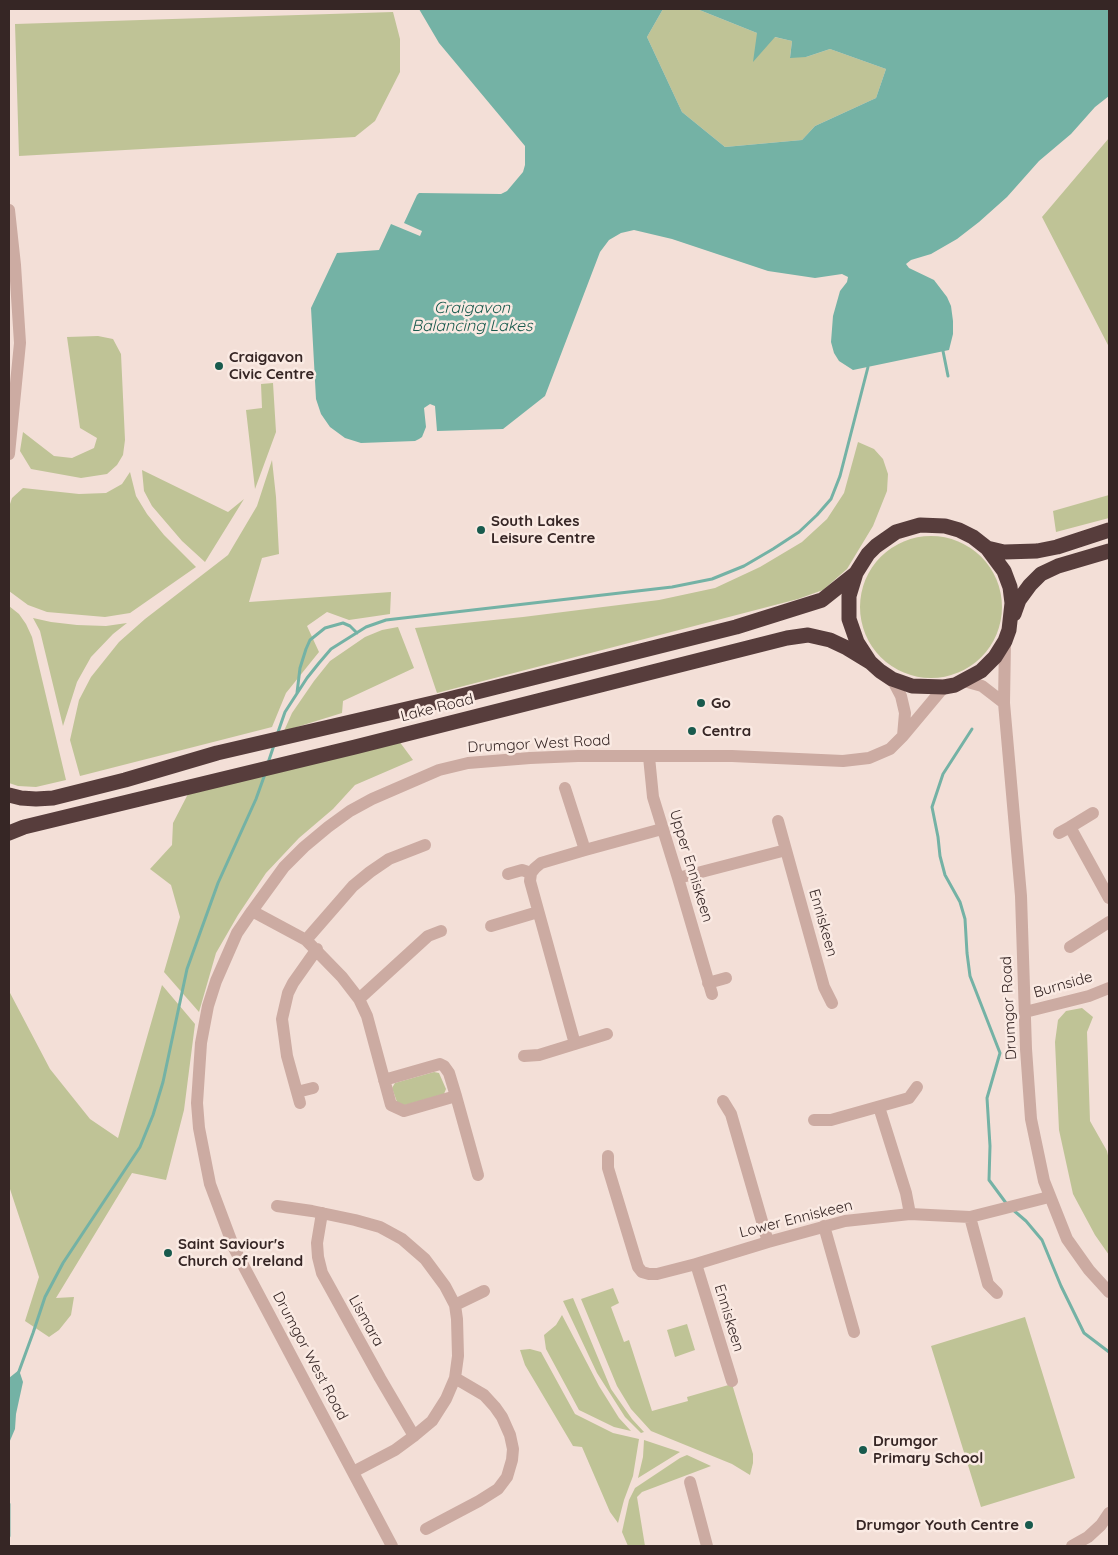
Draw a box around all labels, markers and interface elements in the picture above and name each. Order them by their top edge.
water label: Craigavon Balancing Lakes [411,298,533,336]
place label: Craigavon Civic Centre [229,348,314,383]
marker: Craigavon Civic Centre [213,360,225,372]
place label: South Lakes Leisure Centre [491,512,595,547]
marker: South Lakes Leisure Centre [475,524,487,536]
street label: Lake Road [399,690,475,726]
place label: Go [711,694,731,712]
marker: Go [695,697,707,709]
place label: Centra [702,722,751,740]
marker: Centra [686,725,698,737]
street label: Drumgor West Road [467,731,611,757]
street label: Upper Enniskeen [665,808,717,924]
street label: Enniskeen [805,887,841,959]
street label: Drumgor Road [997,956,1021,1060]
street label: Burnside [1031,968,1095,1002]
street label: Lower Enniskeen [738,1196,854,1242]
place label: Saint Saviour's Church of Ireland [178,1235,303,1270]
marker: Saint Saviour's Church of Ireland [162,1247,174,1259]
street label: Enniskeen [710,1282,748,1354]
street label: Drumgor West Road [269,1289,351,1423]
street label: Lismara [345,1292,387,1350]
place label: Drumgor Primary School [873,1432,983,1467]
marker: Drumgor Primary School [857,1444,869,1456]
place label: Drumgor Youth Centre [856,1516,1019,1534]
marker: Drumgor Youth Centre [1023,1519,1035,1531]

